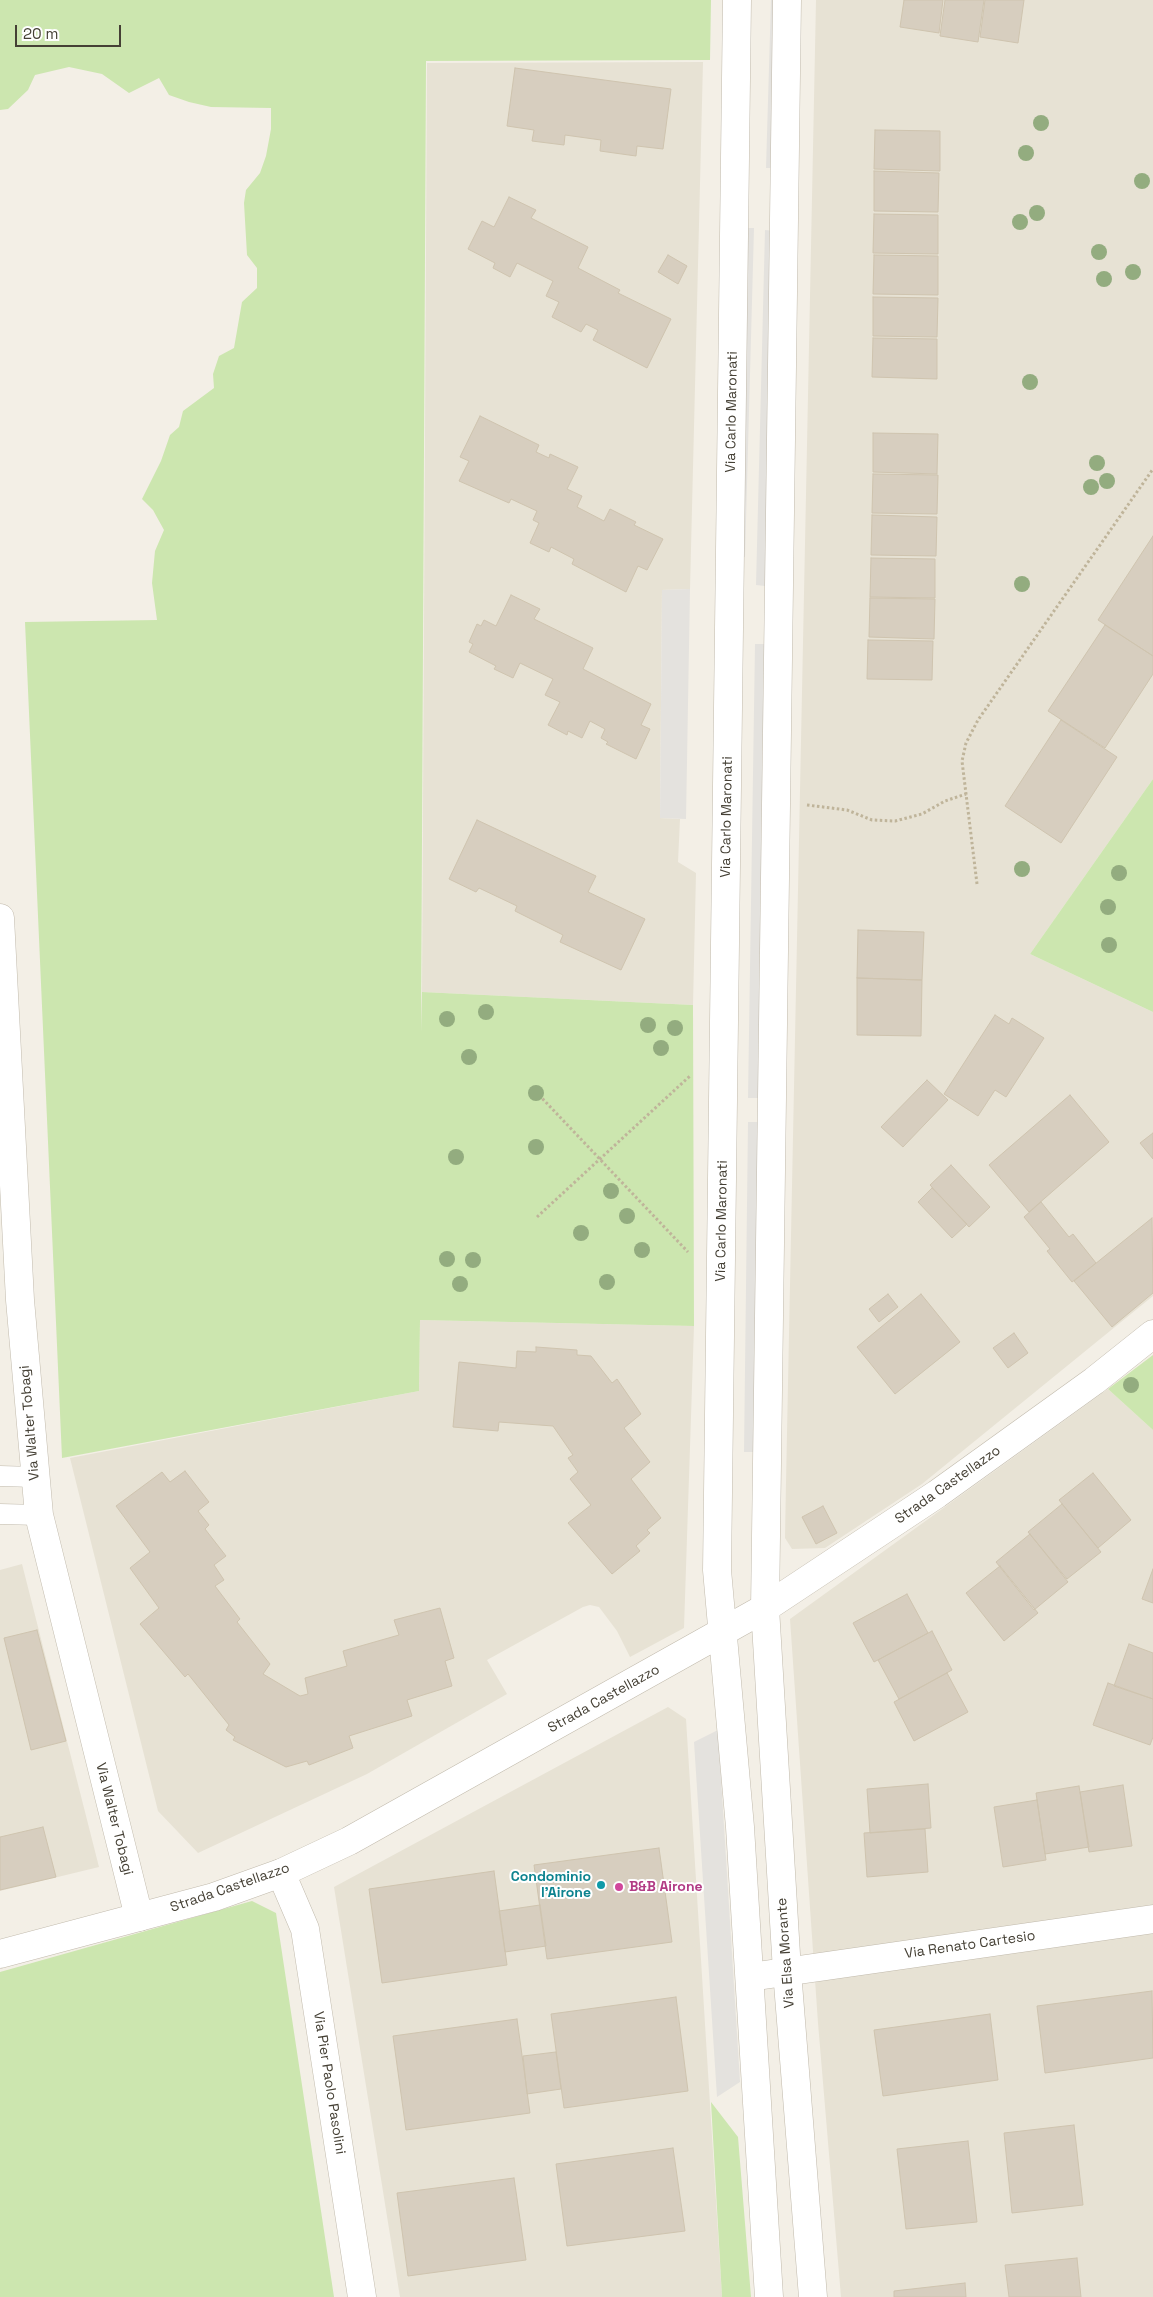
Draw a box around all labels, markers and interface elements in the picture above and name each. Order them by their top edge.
scale bar [18,15,124,47]
text: 20 m [23,24,58,43]
street label: Via Carlo Maronati [723,351,741,473]
street label: Via Carlo Maronati [718,756,736,878]
street label: Via Carlo Maronati [713,1160,731,1282]
street label: Via Walter Tobagi [17,1365,43,1481]
street label: Strada Castellazzo [892,1442,1004,1528]
street label: Strada Castellazzo [545,1661,663,1737]
street label: Via Walter Tobagi [92,1761,136,1877]
street label: Strada Castellazzo [168,1860,292,1916]
place label: Condominio l'Airone [511,1869,591,1901]
marker: Condominio l'Airone [595,1879,607,1891]
place label: B&B Airone [629,1879,703,1895]
marker: B&B Airone [613,1881,625,1893]
street label: Via Elsa Morante [774,1897,798,2009]
street label: Via Renato Cartesio [904,1928,1036,1962]
street label: Via Pier Paolo Pasolini [309,2010,349,2156]

